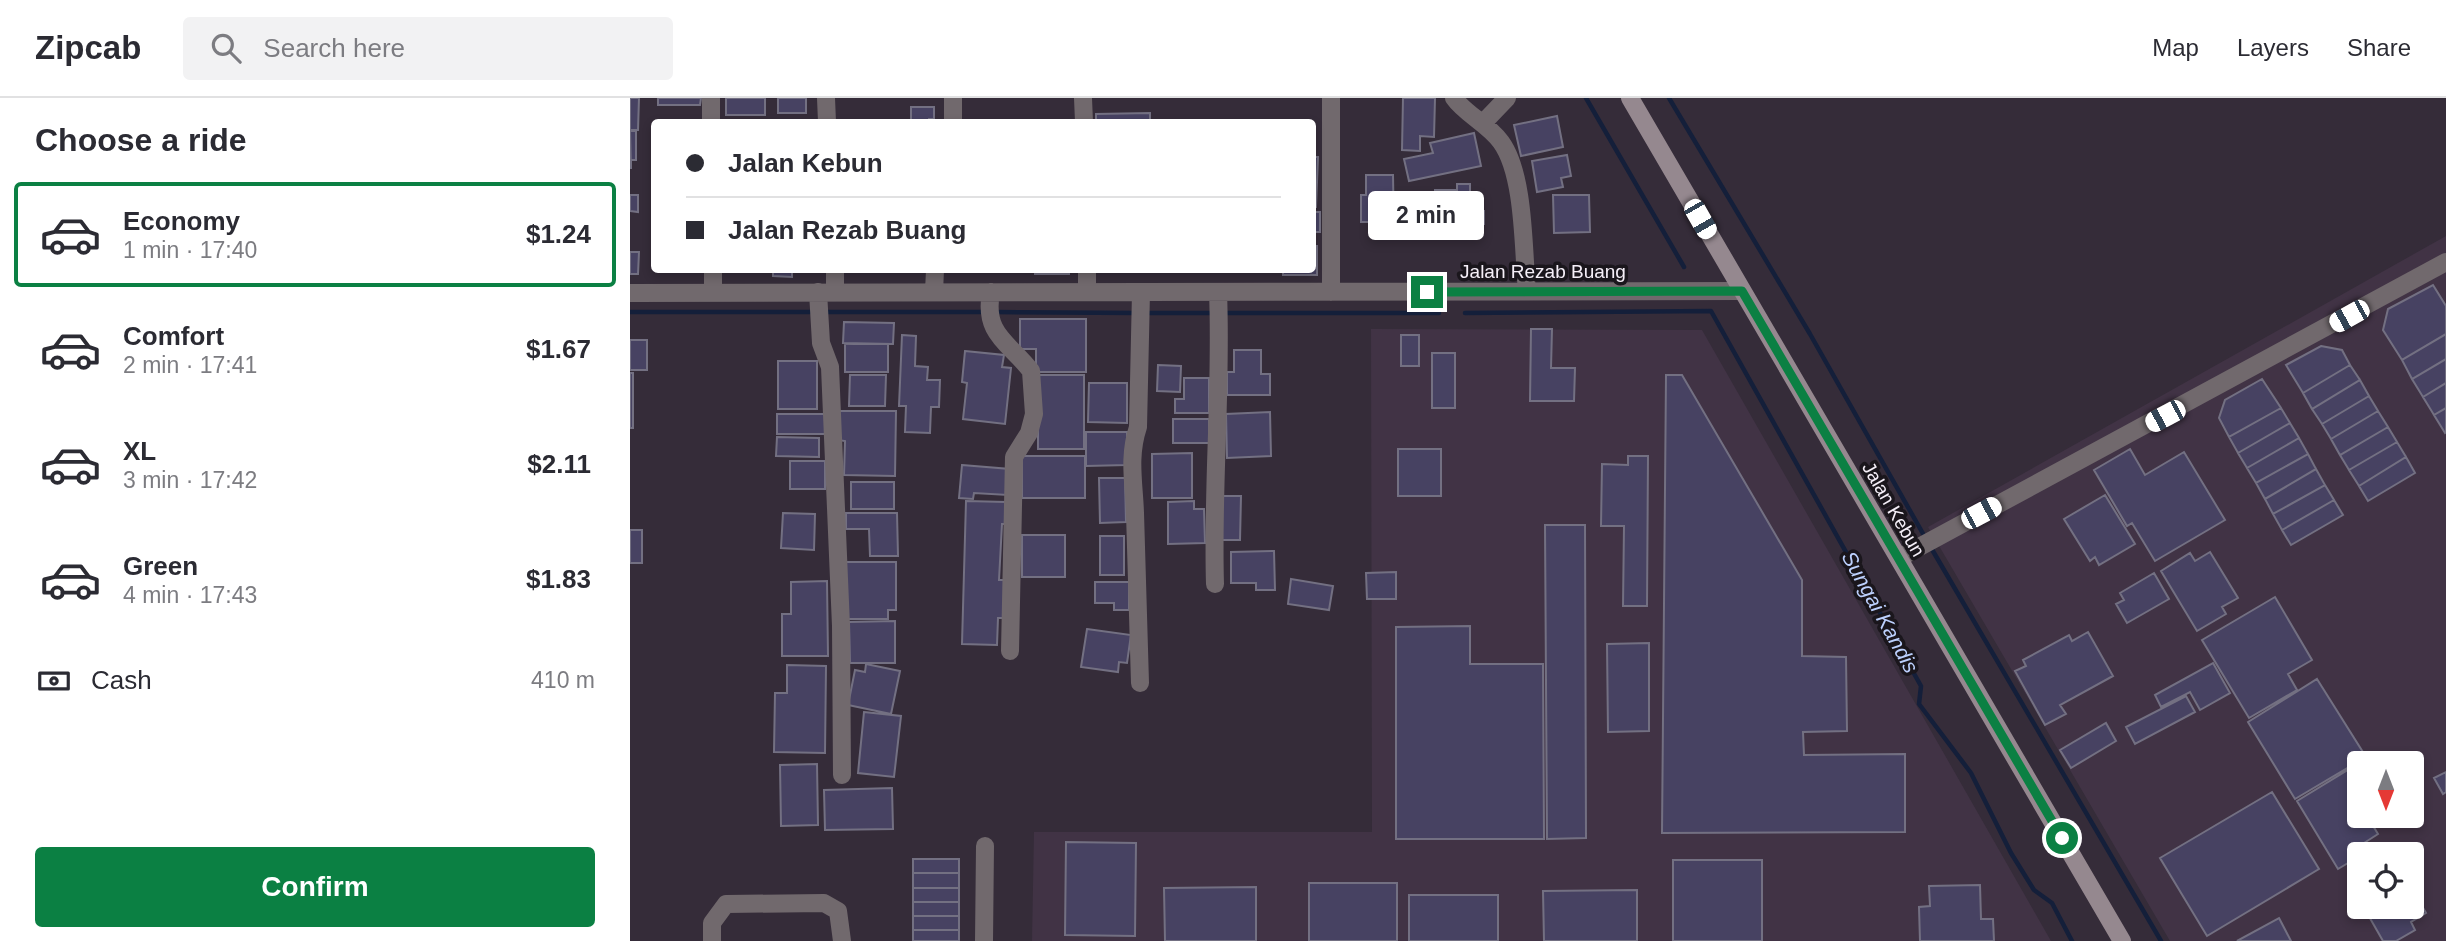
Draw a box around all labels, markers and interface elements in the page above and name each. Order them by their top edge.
search box [183,17,673,80]
text: Zipcab [35,29,141,66]
icon: search [207,29,245,67]
text: Search here [263,33,405,63]
text: Map [2152,34,2199,61]
text: Layers [2237,34,2309,61]
text: Share [2347,34,2411,61]
text: Choose a ride [35,122,247,158]
text: Jalan Kebun [728,148,883,178]
callout: 2 min [1369,190,1485,240]
car [1681,196,1720,242]
text: 2 min [1396,202,1456,228]
icon: car [39,203,102,266]
text: Economy [123,206,240,236]
text: Jalan Rezab Buang [728,215,966,245]
text: $1.24 [526,219,591,249]
text: 1 min · 17:40 [123,237,257,263]
street label: Jalan Rezab Buang [1460,261,1626,282]
route end [1411,276,1443,308]
car [2326,297,2373,335]
icon: car [39,318,102,381]
text: Comfort [123,321,224,351]
text: $1.67 [526,334,591,364]
text: 2 min · 17:41 [123,352,257,378]
car [2142,397,2189,435]
icon: car [39,433,102,496]
text: XL [123,436,156,466]
text: $2.11 [527,449,591,479]
street label: Jalan Kebun [1858,458,1929,560]
text: 3 min · 17:42 [123,467,257,493]
car [1958,494,2005,532]
water label: Sungai Kandis [1838,547,1924,677]
icon: car [39,548,102,611]
text: Green [123,551,198,581]
text: $1.83 [526,564,591,594]
text: 4 min · 17:43 [123,582,257,608]
icon: cash [35,662,73,700]
text: Cash [91,665,152,695]
text: 410 m [531,667,595,693]
north arrow [2347,751,2424,828]
map controls [2347,751,2424,919]
route start [2046,822,2078,854]
button: locate [2347,842,2424,919]
button: Confirm [35,847,595,927]

